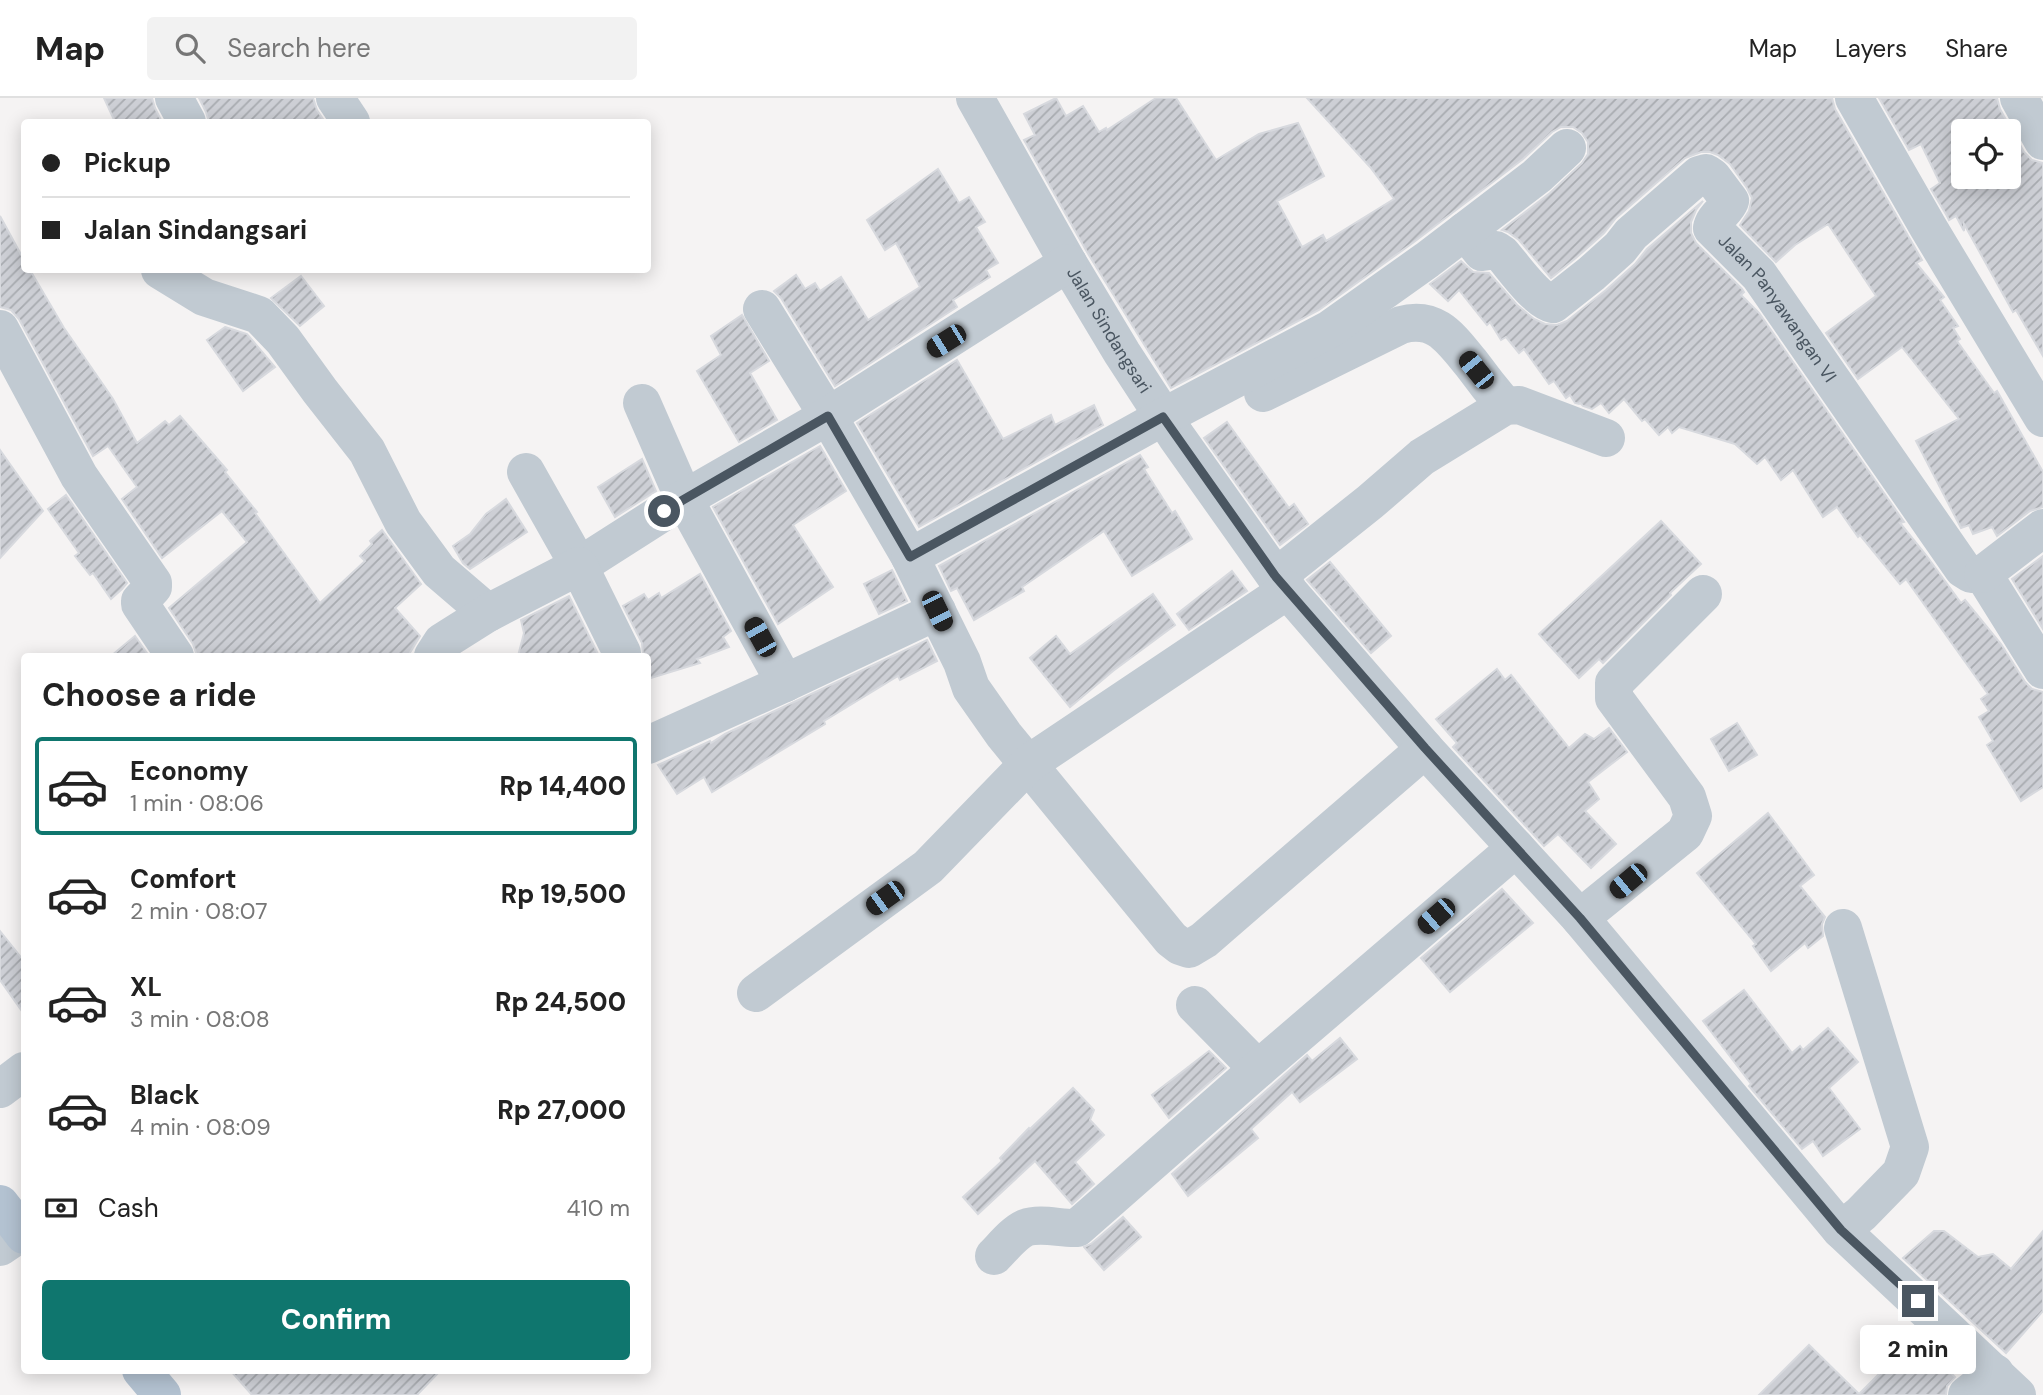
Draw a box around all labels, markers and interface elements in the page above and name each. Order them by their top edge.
search box [147,17,637,80]
text: Map [35,27,105,70]
icon: search [171,29,209,67]
text: Search here [227,31,371,65]
text: Map [1749,33,1797,64]
text: Layers [1835,33,1907,64]
text: Share [1945,33,2008,64]
map controls [1951,119,2021,189]
button: locate [1951,119,2021,189]
text: Pickup [84,146,171,180]
text: Jalan Sindangsari [84,213,307,247]
street label: Jalan Panyawangan VI [1713,229,1842,387]
street label: Jalan Sindangsari [1061,262,1157,398]
car [923,321,970,361]
car [1455,347,1498,393]
route start [648,495,680,527]
car [919,588,956,634]
car [741,614,780,660]
text: Choose a ride [42,674,257,716]
text: Economy [130,754,248,788]
icon: car [46,755,109,818]
text: Rp 14,400 [499,769,626,803]
text: 1 min · 08:06 [130,788,264,818]
car [1606,859,1651,903]
text: Comfort [130,862,236,896]
icon: car [46,863,109,926]
text: Rp 19,500 [501,877,626,911]
car [862,877,909,919]
car [1414,894,1459,938]
text: 2 min · 08:07 [130,896,267,926]
text: XL [130,970,162,1004]
icon: car [46,971,109,1034]
text: Rp 24,500 [495,985,626,1019]
text: 3 min · 08:08 [130,1004,270,1034]
text: Black [130,1078,200,1112]
icon: car [46,1079,109,1142]
text: Rp 27,000 [497,1093,626,1127]
text: 4 min · 08:09 [130,1112,271,1142]
icon: cash [42,1189,80,1227]
text: Cash [98,1191,159,1225]
text: 410 m [567,1193,630,1223]
button: Confirm [42,1280,630,1360]
route end [1902,1285,1934,1317]
callout: 2 min [1860,1326,1976,1374]
text: 2 min [1887,1334,1949,1364]

